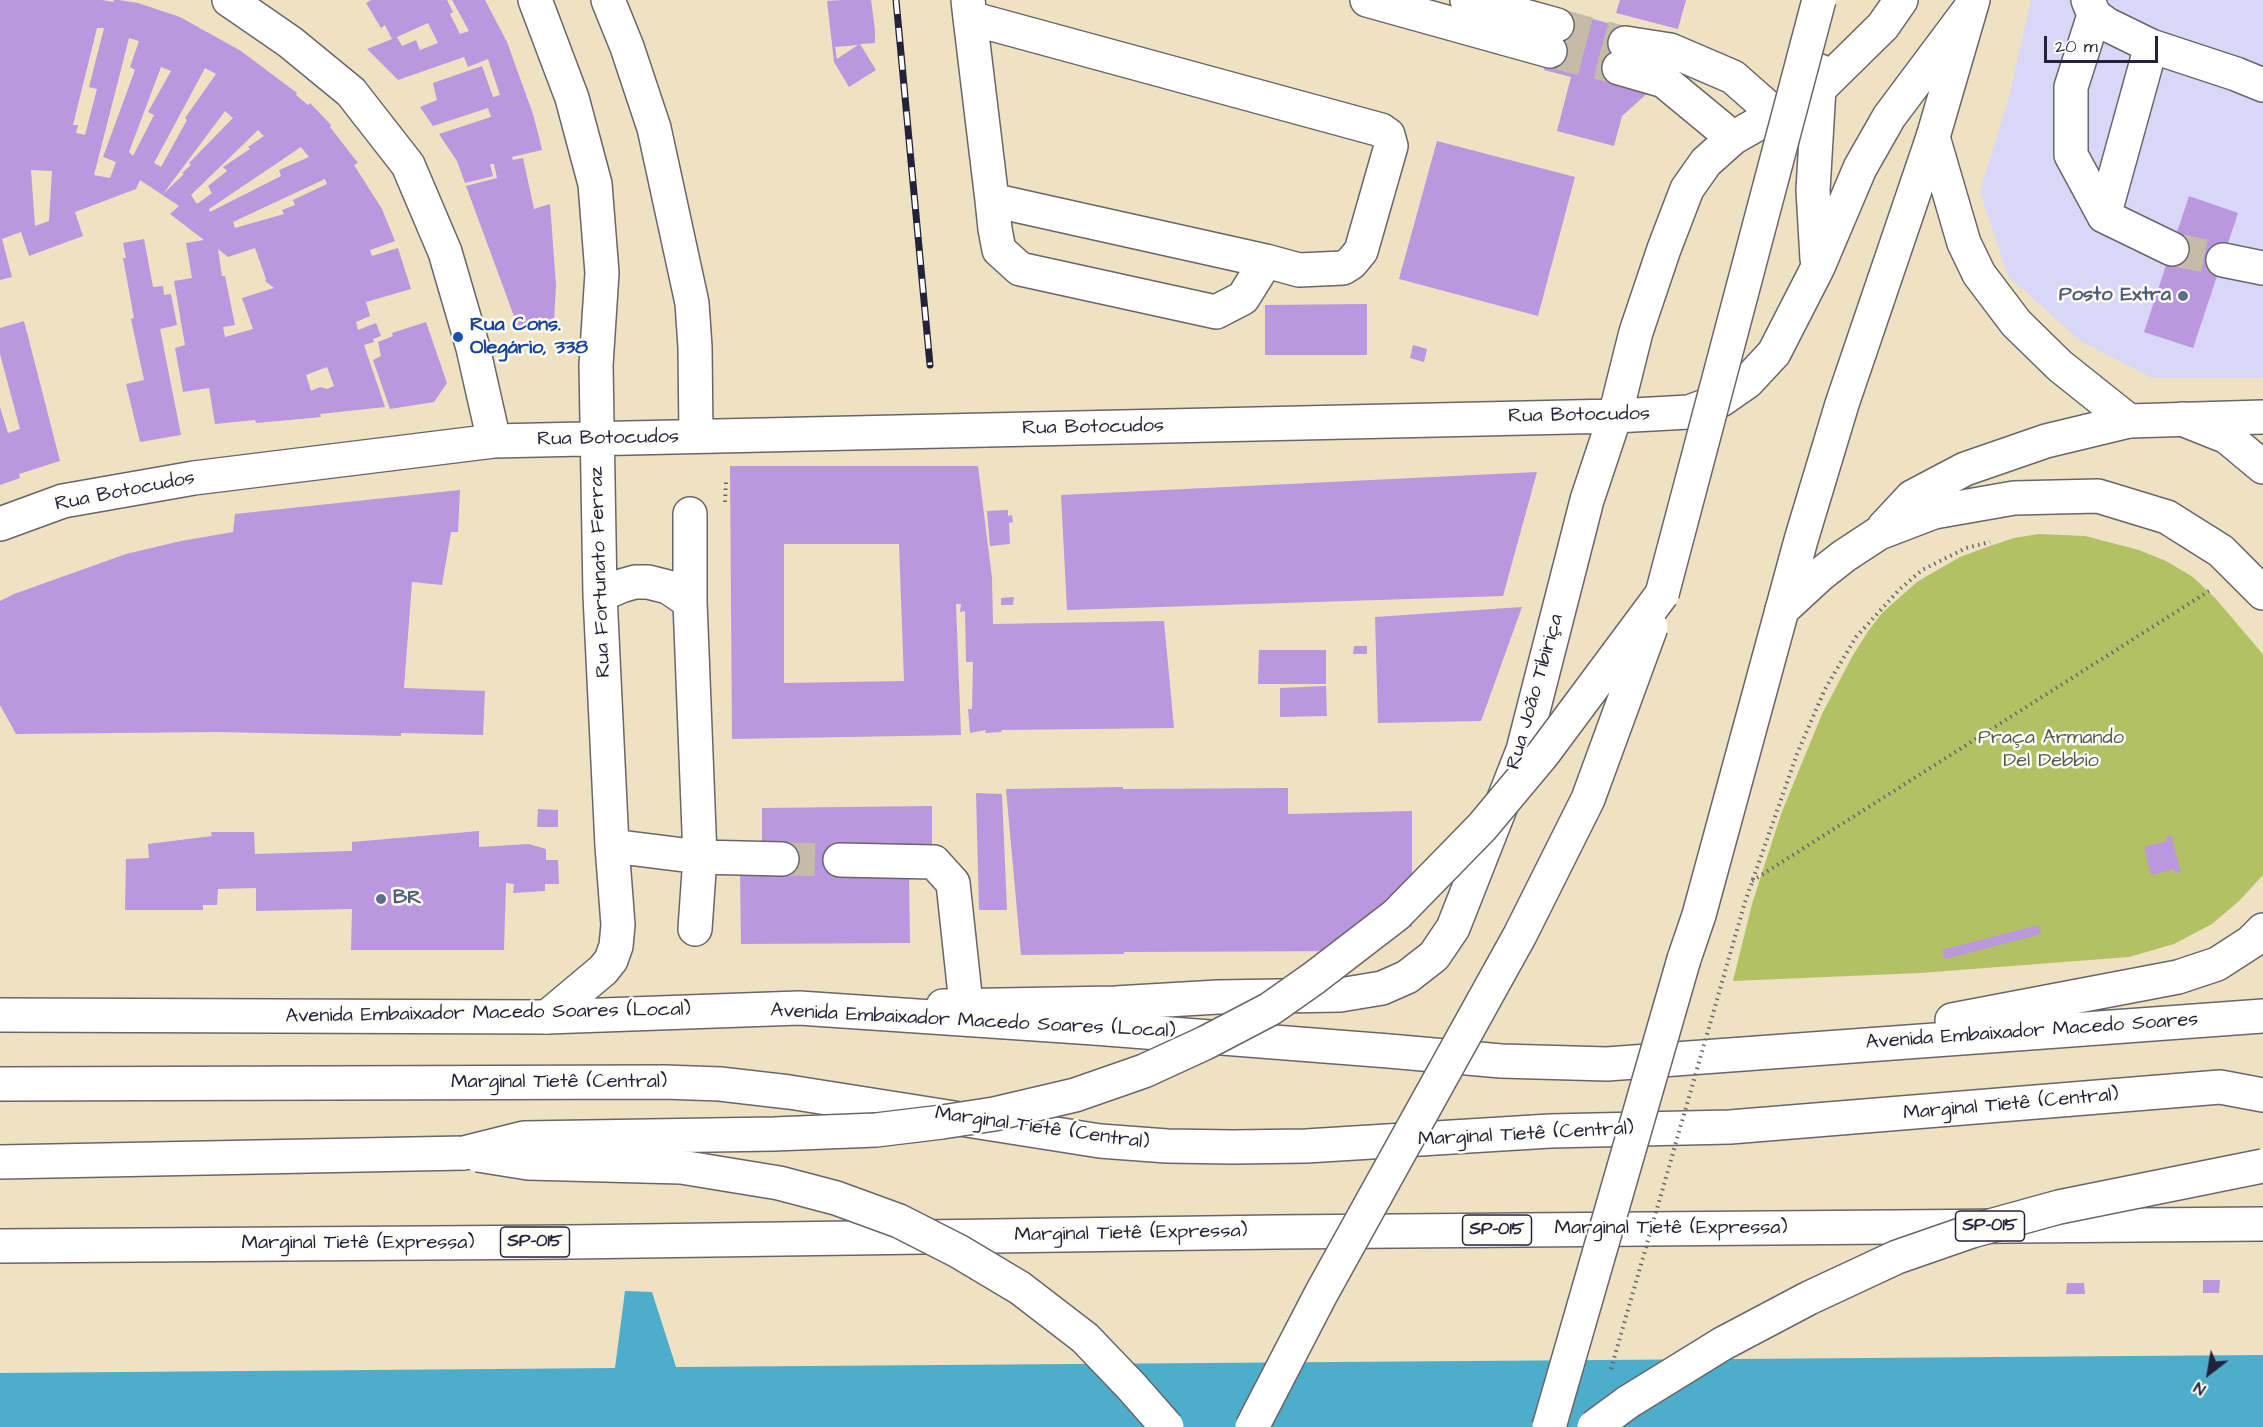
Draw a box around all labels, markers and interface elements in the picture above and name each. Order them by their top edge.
scale bar [2047,24,2161,62]
text: 20 m [2055,34,2098,59]
place label: Posto Extra [2059,284,2171,308]
marker: Posto Extra [2176,289,2190,303]
place label: Rua Cons. Olegário, 338 [470,314,588,361]
marker: Rua Cons. Olegário, 338 [451,330,465,344]
street label: Rua Botocudos [1508,403,1650,429]
street label: Rua Botocudos [1022,415,1164,441]
street label: Rua Botocudos [537,426,679,452]
street label: Rua Fortunato Ferraz [585,466,617,678]
street label: Rua Botocudos [53,467,197,517]
street label: Rua João Tibiriça [1502,612,1570,772]
park label: Praça Armando Del Debbio [1978,727,2124,774]
place label: BR [393,887,421,911]
marker: BR [374,892,388,906]
street label: Avenida Embaixador Macedo Soares (Local) [285,998,691,1030]
street label: Avenida Embaixador Macedo Soares (Local) [770,999,1176,1045]
street label: Avenida Embaixador Macedo Soares [1865,1008,2199,1056]
street label: Marginal Tietê (Central) [451,1071,667,1095]
street label: Marginal Tietê (Central) [1902,1084,2120,1126]
street label: Marginal Tietê (Central) [933,1102,1151,1156]
street label: Marginal Tietê (Central) [1417,1117,1635,1153]
road number: SP-015 [1956,1211,2024,1241]
road number: SP-015 [1462,1215,1532,1245]
street label: Marginal Tietê (Expressa) [1554,1217,1788,1241]
street label: Marginal Tietê (Expressa) [1014,1220,1248,1248]
road number: SP-015 [500,1227,570,1257]
street label: Marginal Tietê (Expressa) [241,1232,475,1256]
north arrow [2179,1343,2239,1403]
text: N [2190,1376,2210,1400]

